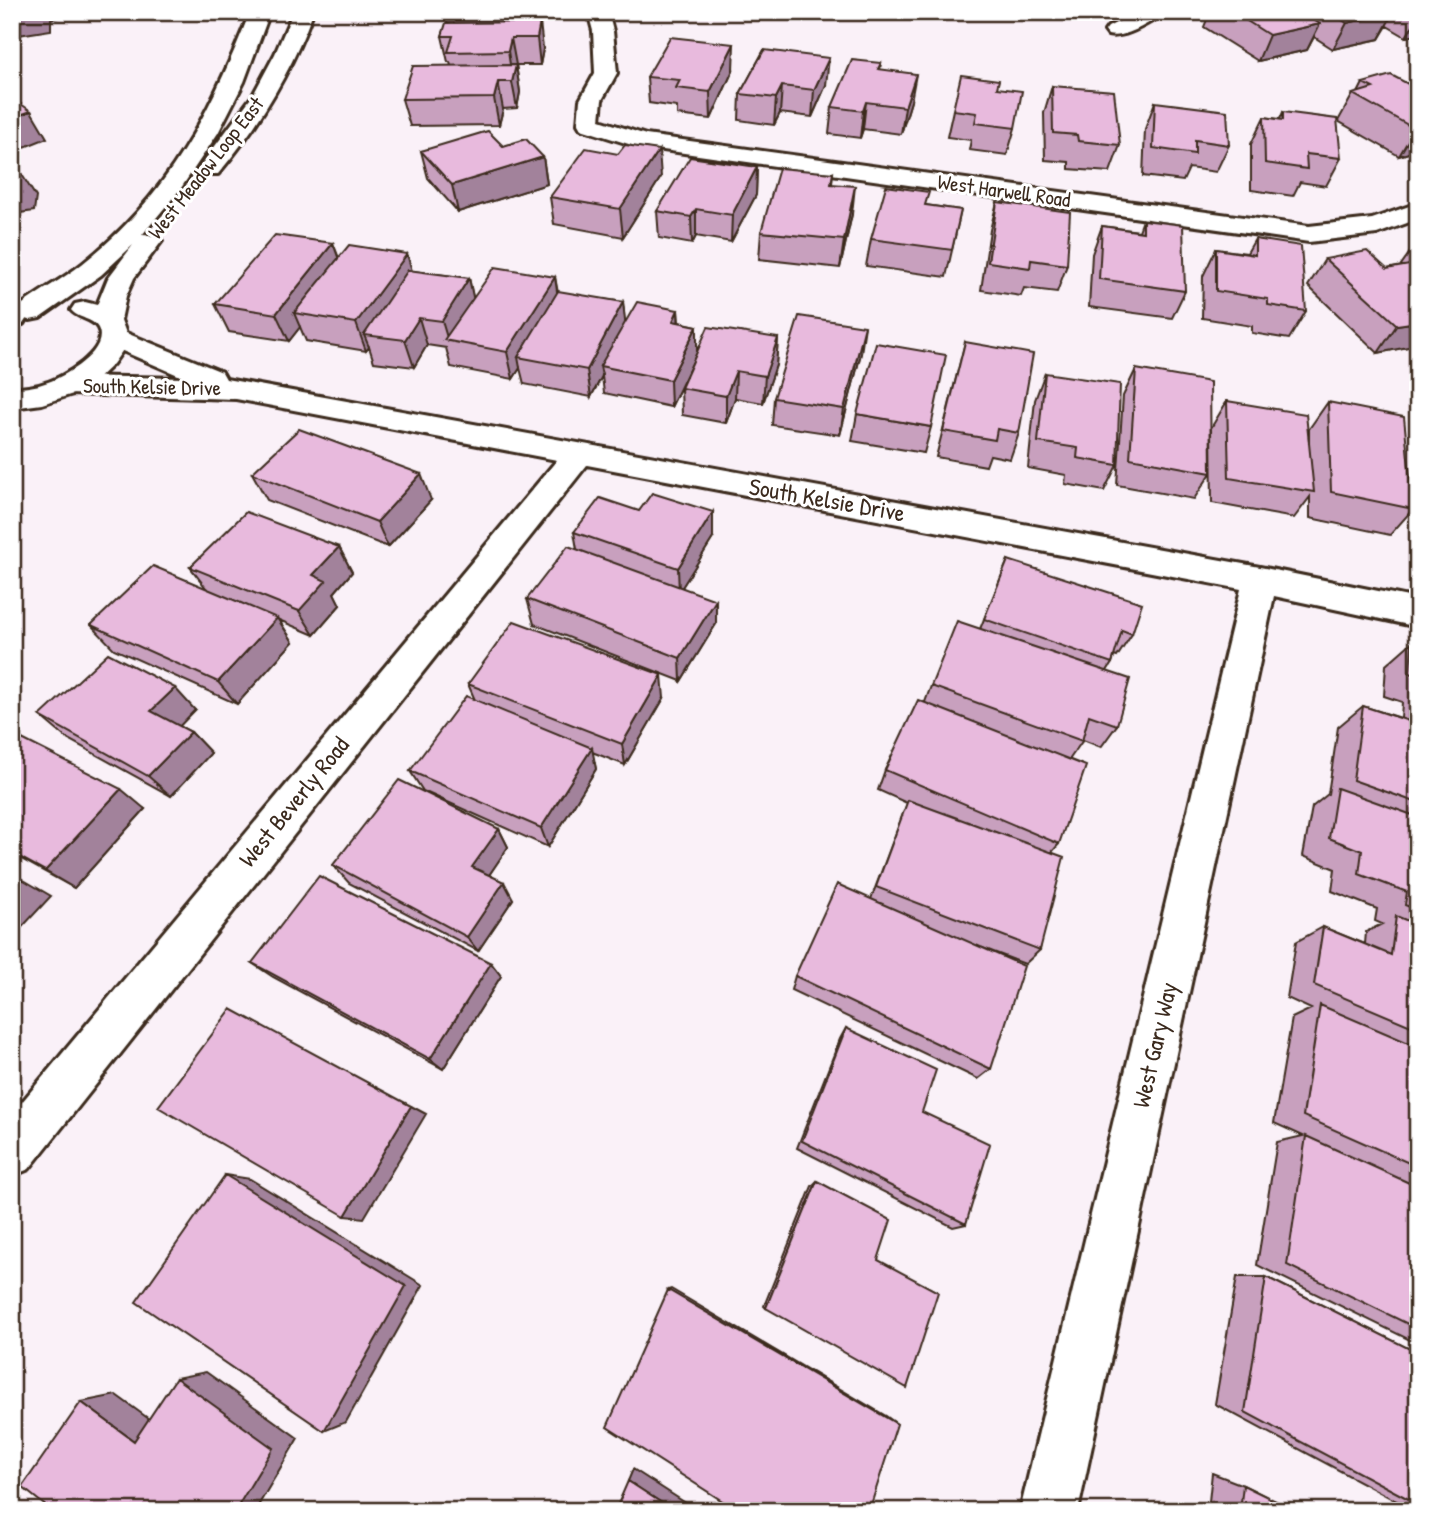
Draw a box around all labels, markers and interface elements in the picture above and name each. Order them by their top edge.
street label: West Meadow Loop East [141,90,271,245]
street label: West Harwell Road [936,167,1072,214]
street label: South Kelsie Drive [83,371,221,402]
street label: South Kelsie Drive [747,470,908,529]
street label: West Beverly Road [231,730,356,873]
street label: West Gary Way [1124,979,1184,1111]

